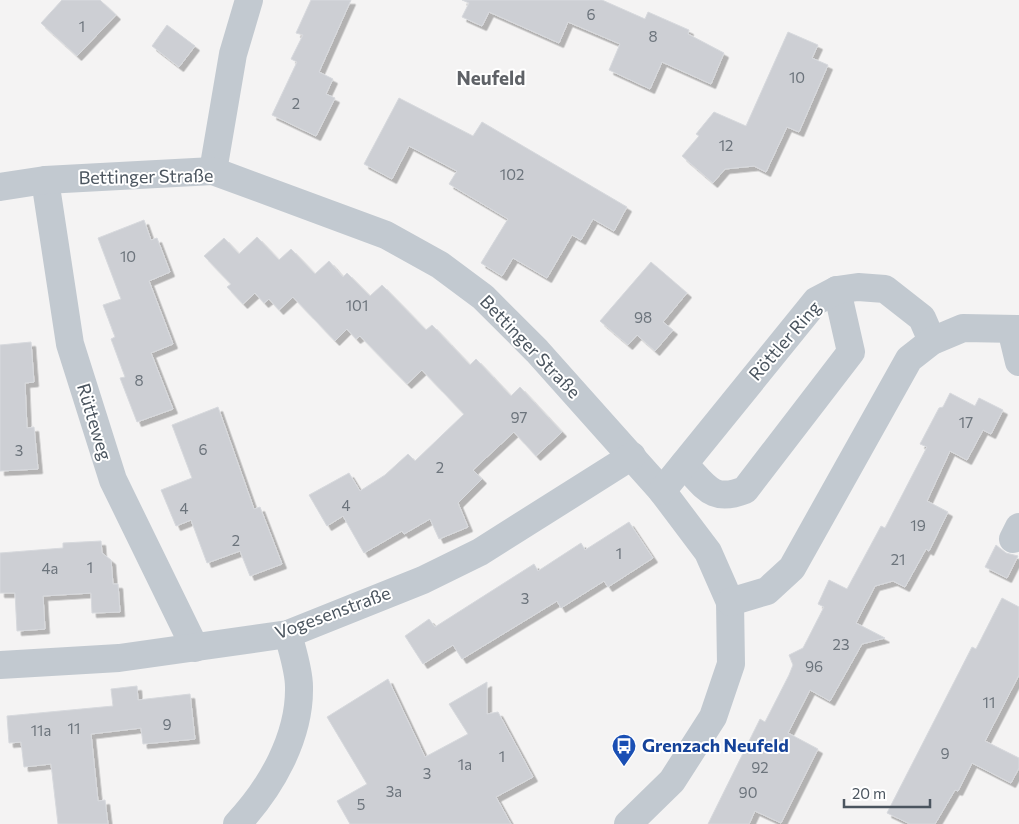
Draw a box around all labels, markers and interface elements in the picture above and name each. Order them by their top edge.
house number: 6 [586,5,596,23]
house number: 1 [79,17,85,35]
house number: 8 [648,27,658,45]
district label: Neufeld [457,66,525,89]
house number: 10 [789,68,805,86]
house number: 2 [292,94,300,112]
house number: 12 [719,136,733,154]
street label: Bettinger Straße [78,164,214,188]
house number: 102 [500,165,524,183]
house number: 10 [120,247,136,265]
street label: Bettinger Straße [476,290,586,402]
house number: 101 [346,296,368,314]
street label: Röttler Ring [744,296,825,385]
house number: 98 [634,308,652,326]
house number: 8 [134,371,144,389]
street label: Rütteweg [73,381,117,463]
house number: 97 [511,408,528,426]
house number: 17 [959,413,973,431]
house number: 6 [198,440,208,458]
house number: 3 [15,441,23,459]
house number: 2 [436,458,444,476]
house number: 4 [342,496,351,514]
house number: 4 [180,499,189,517]
house number: 19 [910,516,926,534]
house number: 2 [232,531,240,549]
house number: 1 [616,544,622,562]
house number: 21 [891,550,905,568]
house number: 1 [87,558,93,576]
house number: 4a [42,559,58,577]
street label: Vogesenstraße [272,581,393,643]
house number: 3 [521,589,529,607]
house number: 23 [833,635,849,653]
house number: 96 [805,657,823,675]
house number: 11 [983,693,995,711]
house number: 9 [162,715,172,733]
house number: 11 [68,719,80,737]
house number: 11a [31,721,51,739]
bus stop icon: Grenzach Neufeld [611,733,637,767]
place label: Grenzach Neufeld [642,734,789,756]
house number: 9 [940,744,950,762]
house number: 1 [499,747,505,765]
house number: 1a [458,755,472,773]
house number: 92 [751,758,769,776]
house number: 3 [423,764,431,782]
scale bar [844,776,930,808]
house number: 3a [386,782,402,800]
house number: 90 [739,783,757,801]
text: 20 m [852,784,886,802]
house number: 5 [357,795,365,813]

